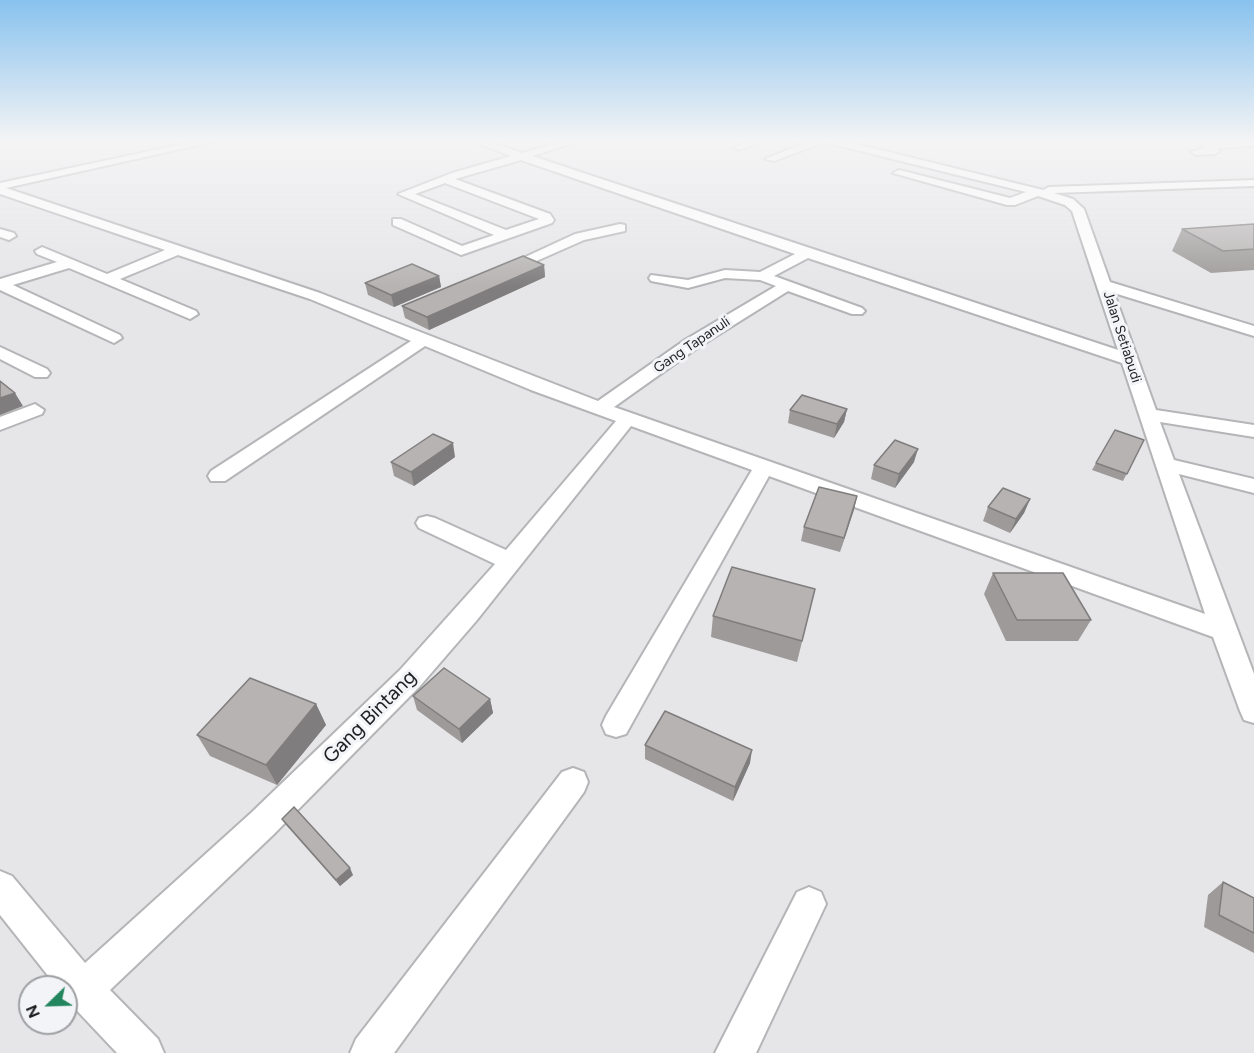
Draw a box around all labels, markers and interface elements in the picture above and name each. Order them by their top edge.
street label: Jalan Setiabudi [1099,289,1145,385]
street label: Gang Tapanuli [651,313,733,377]
street label: Gang Bintang [318,665,422,769]
north arrow [18,975,78,1035]
text: N [22,1002,44,1021]

